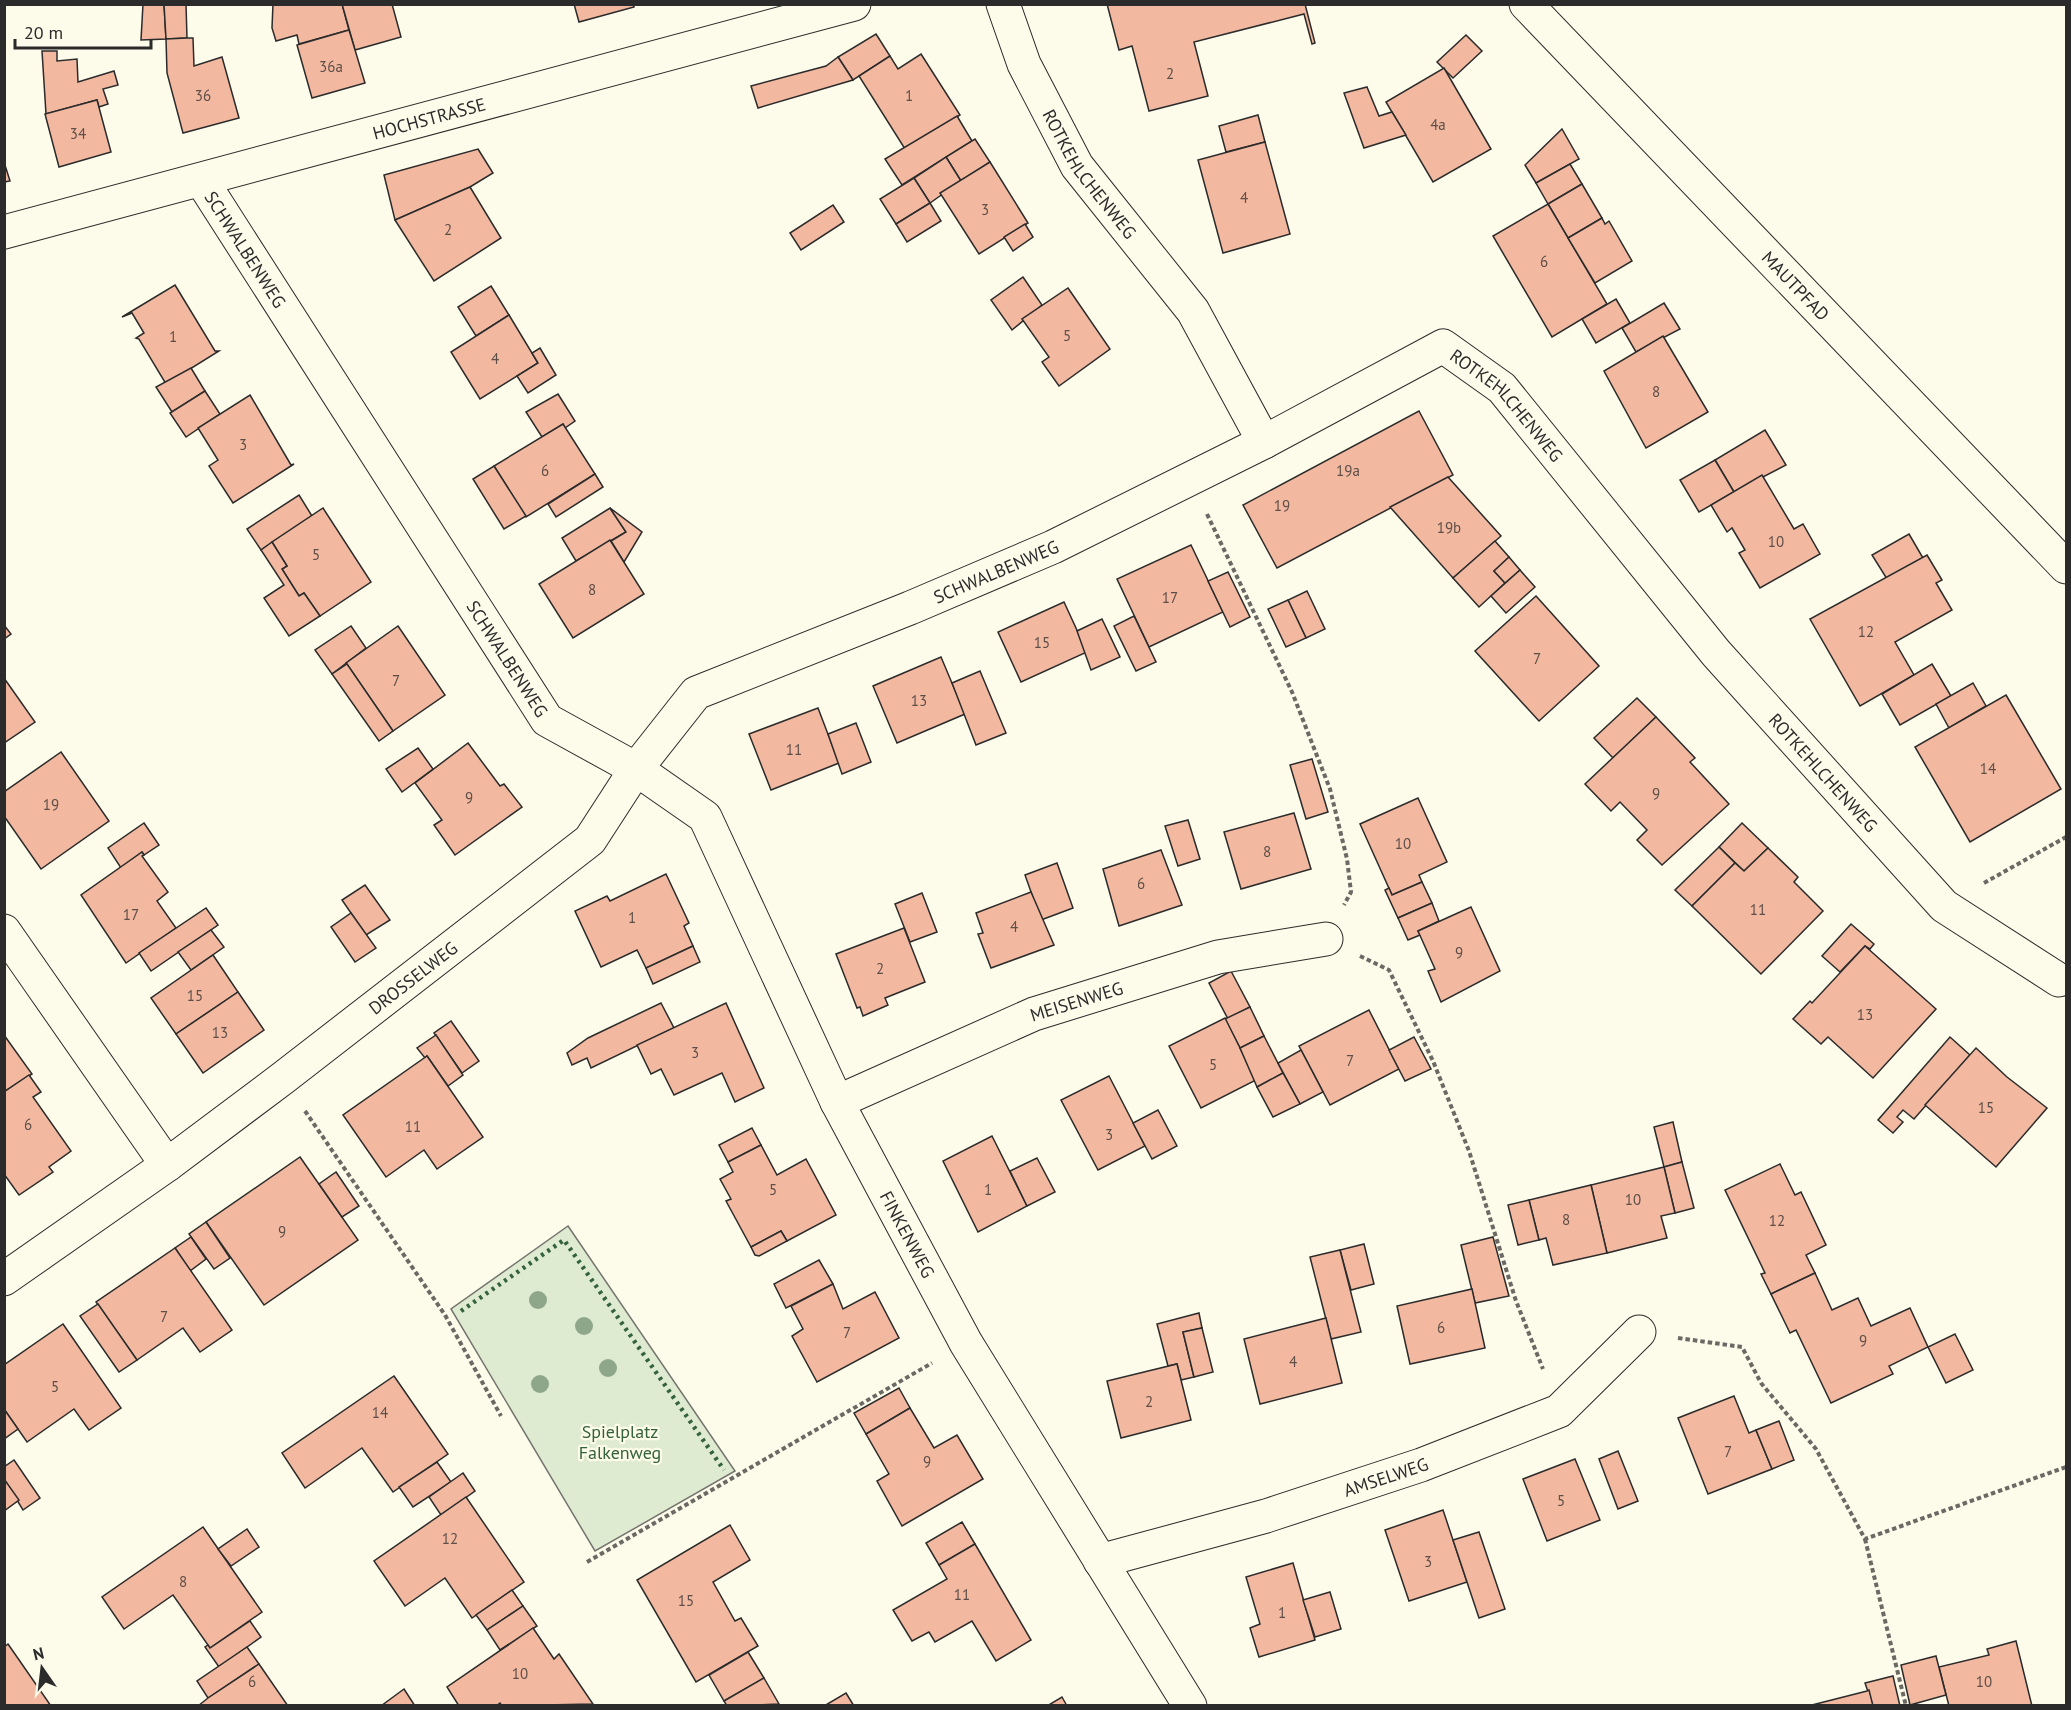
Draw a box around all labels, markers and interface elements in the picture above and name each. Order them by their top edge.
scale bar [15,12,152,50]
text: 20 m [24,21,63,44]
house number: 36a [319,57,343,76]
house number: 2 [1166,64,1174,83]
house number: 36 [195,86,211,105]
house number: 1 [905,86,913,105]
street label: HOCHSTRASSE [370,92,488,144]
street label: ROTKEHLCHENWEG [1038,105,1142,243]
house number: 4a [1430,115,1446,134]
house number: 34 [70,124,86,143]
street label: SCHWALBENWEG [200,187,291,312]
house number: 4 [1240,188,1248,207]
house number: 3 [981,200,989,219]
house number: 2 [444,220,452,239]
street label: MAUTPFAD [1757,246,1835,325]
house number: 6 [1540,252,1548,271]
house number: 5 [1063,326,1071,345]
house number: 1 [169,327,177,346]
street label: ROTKEHLCHENWEG [1446,343,1568,466]
house number: 4 [491,349,499,368]
house number: 8 [1652,382,1660,401]
house number: 3 [239,435,247,454]
house number: 6 [541,461,549,480]
house number: 19a [1336,461,1360,480]
house number: 19 [1274,496,1290,515]
house number: 19b [1437,518,1461,537]
house number: 10 [1768,532,1784,551]
street label: SCHWALBENWEG [930,534,1062,608]
house number: 5 [312,545,320,564]
house number: 8 [588,580,596,599]
house number: 17 [1162,588,1178,607]
street label: SCHWALBENWEG [462,596,553,721]
house number: 12 [1858,622,1874,641]
house number: 15 [1034,633,1050,652]
house number: 7 [1533,649,1541,668]
house number: 7 [392,671,400,690]
house number: 13 [911,691,927,710]
street label: ROTKEHLCHENWEG [1764,708,1883,836]
house number: 11 [786,740,802,759]
house number: 14 [1980,759,1996,778]
house number: 9 [1652,784,1660,803]
house number: 9 [465,788,473,807]
house number: 19 [43,795,59,814]
house number: 10 [1395,834,1411,853]
house number: 8 [1263,842,1271,861]
house number: 6 [1137,874,1145,893]
house number: 11 [1750,900,1766,919]
house number: 17 [123,905,139,924]
house number: 1 [628,908,636,927]
house number: 4 [1010,917,1018,936]
street label: DROSSELWEG [364,936,462,1019]
house number: 9 [1455,943,1463,962]
house number: 2 [876,959,884,978]
street label: MEISENWEG [1027,976,1126,1026]
house number: 15 [187,986,203,1005]
house number: 13 [1857,1005,1873,1024]
house number: 13 [212,1023,228,1042]
house number: 3 [691,1043,699,1062]
house number: 7 [1346,1051,1354,1070]
house number: 5 [1209,1055,1217,1074]
house number: 15 [1978,1098,1994,1117]
house number: 6 [24,1115,32,1134]
house number: 11 [405,1117,421,1136]
house number: 3 [1105,1125,1113,1144]
house number: 5 [769,1180,777,1199]
house number: 1 [984,1180,992,1199]
street label: FINKENWEG [875,1187,940,1281]
house number: 10 [1625,1190,1641,1209]
house number: 8 [1562,1210,1570,1229]
house number: 12 [1769,1211,1785,1230]
house number: 9 [278,1222,286,1241]
house number: 7 [160,1307,168,1326]
house number: 6 [1437,1318,1445,1337]
house number: 7 [843,1323,851,1342]
house number: 9 [1859,1331,1867,1350]
house number: 4 [1289,1352,1297,1371]
house number: 5 [51,1377,59,1396]
house number: 2 [1145,1392,1153,1411]
house number: 14 [372,1403,388,1422]
park label: Spielplatz Falkenweg [579,1420,661,1464]
house number: 7 [1724,1442,1732,1461]
house number: 9 [923,1452,931,1471]
street label: AMSELWEG [1340,1452,1431,1501]
house number: 5 [1557,1491,1565,1510]
house number: 12 [442,1529,458,1548]
house number: 3 [1424,1552,1432,1571]
house number: 8 [179,1572,187,1591]
house number: 11 [954,1585,970,1604]
house number: 15 [678,1591,694,1610]
house number: 1 [1278,1603,1286,1622]
north arrow [12,1638,72,1698]
text: N [31,1642,46,1664]
house number: 10 [512,1664,528,1683]
house number: 6 [248,1672,256,1691]
house number: 10 [1976,1672,1992,1691]

